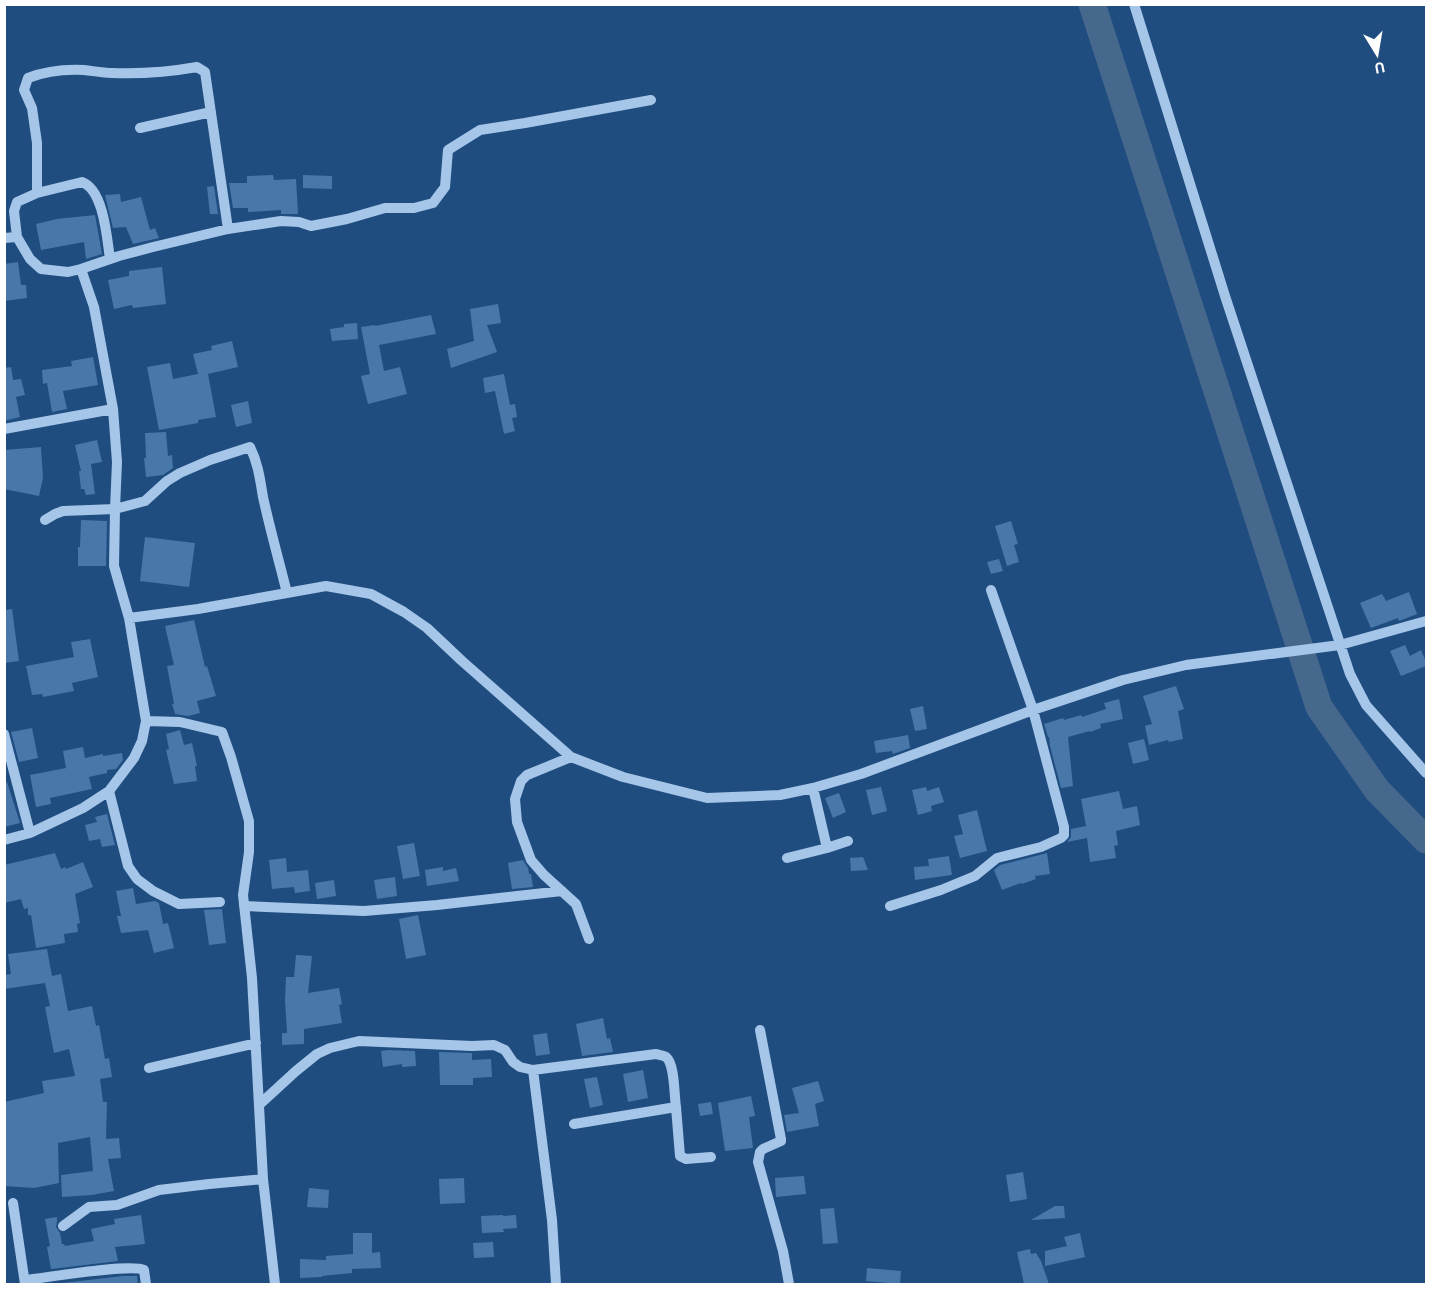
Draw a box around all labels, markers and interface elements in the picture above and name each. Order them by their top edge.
north arrow [1347,24,1407,84]
text: U [1373,59,1386,77]

